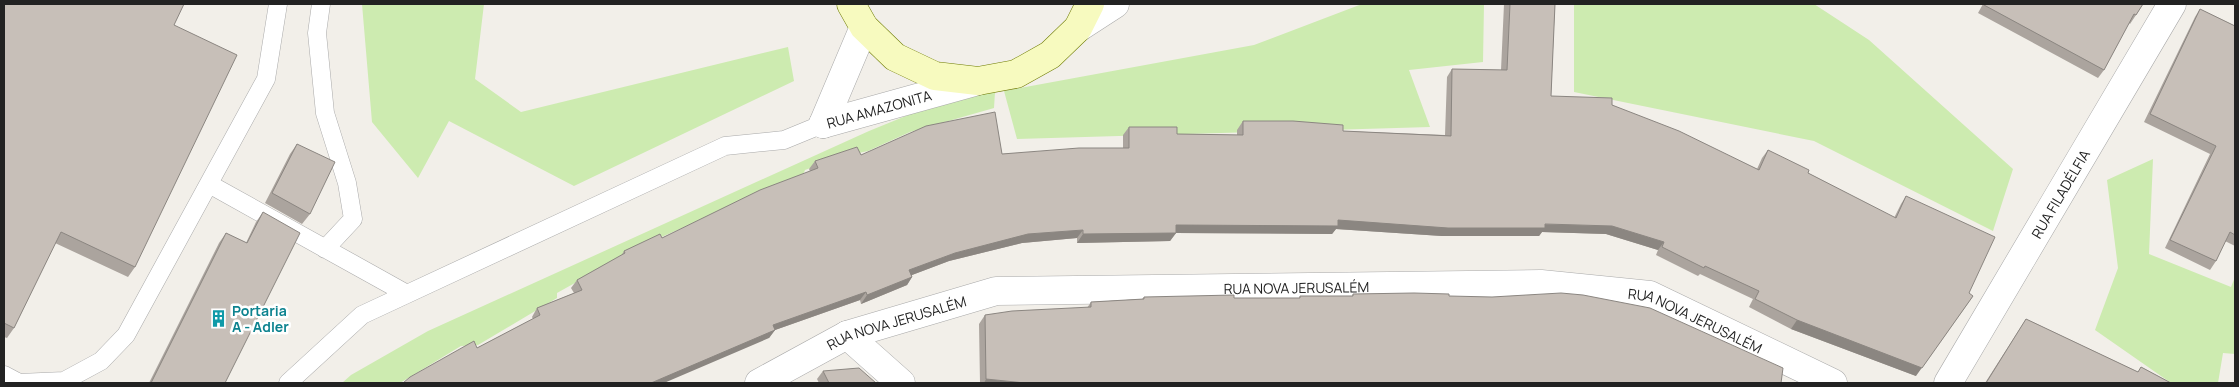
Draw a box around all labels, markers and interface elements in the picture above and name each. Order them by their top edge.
street label: RUA AMAZONITA [824,85,934,132]
street label: RUA FILADÉLFIA [2026,146,2094,242]
street label: RUA NOVA JERUSALÉM [1223,277,1369,298]
street label: RUA NOVA JERUSALÉM [1627,283,1766,357]
street label: RUA NOVA JERUSALÉM [823,291,968,354]
place label: Portaria A - Adler [232,301,289,336]
building icon: Portaria A - Adler [208,308,228,328]

